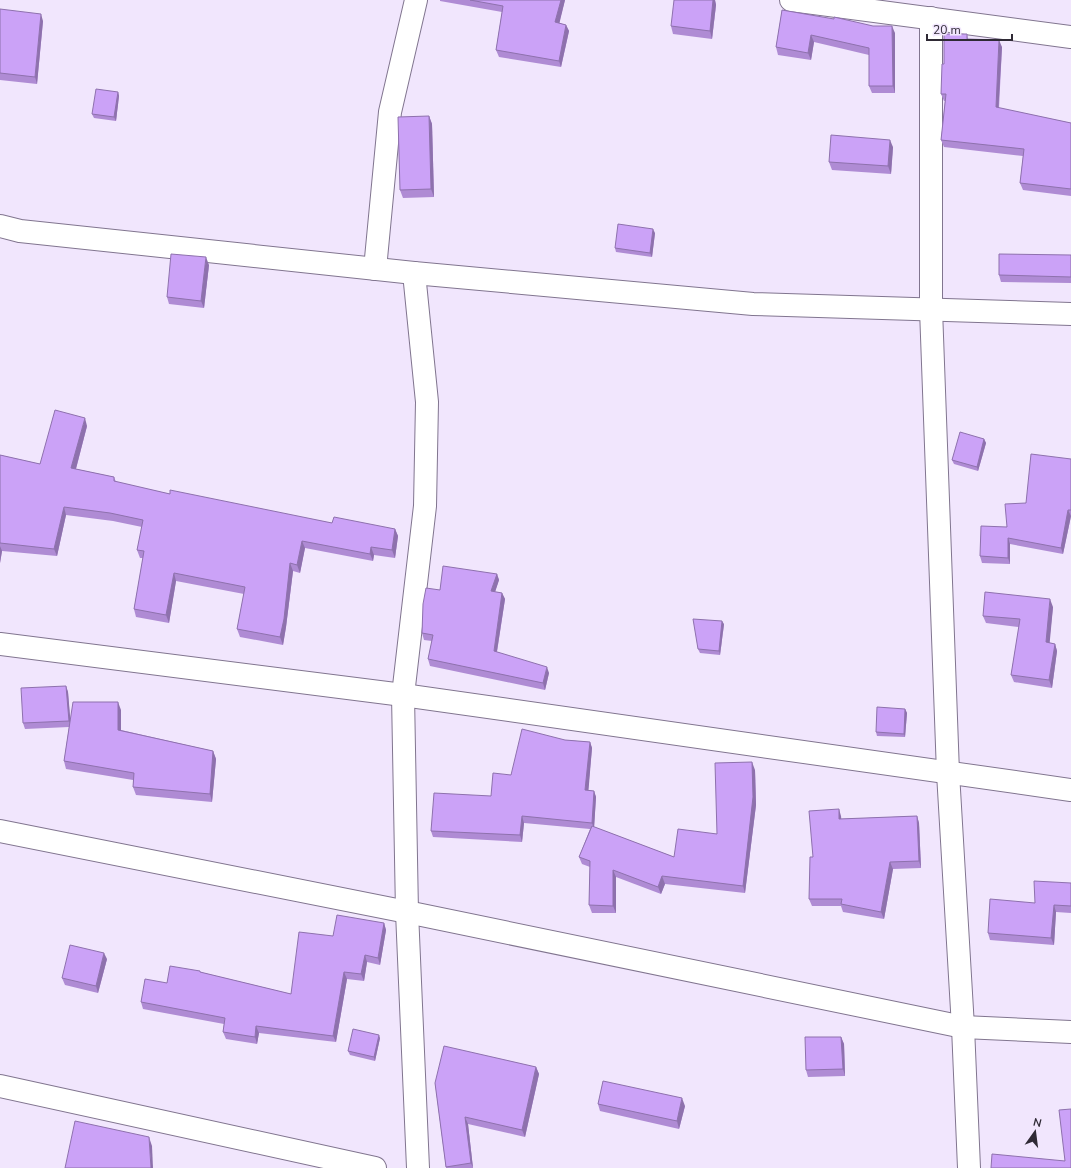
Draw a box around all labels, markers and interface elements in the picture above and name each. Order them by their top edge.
scale bar [927,16,1012,42]
text: 20 m [933,22,961,38]
north arrow [1015,1112,1055,1152]
text: N [1031,1115,1043,1131]

